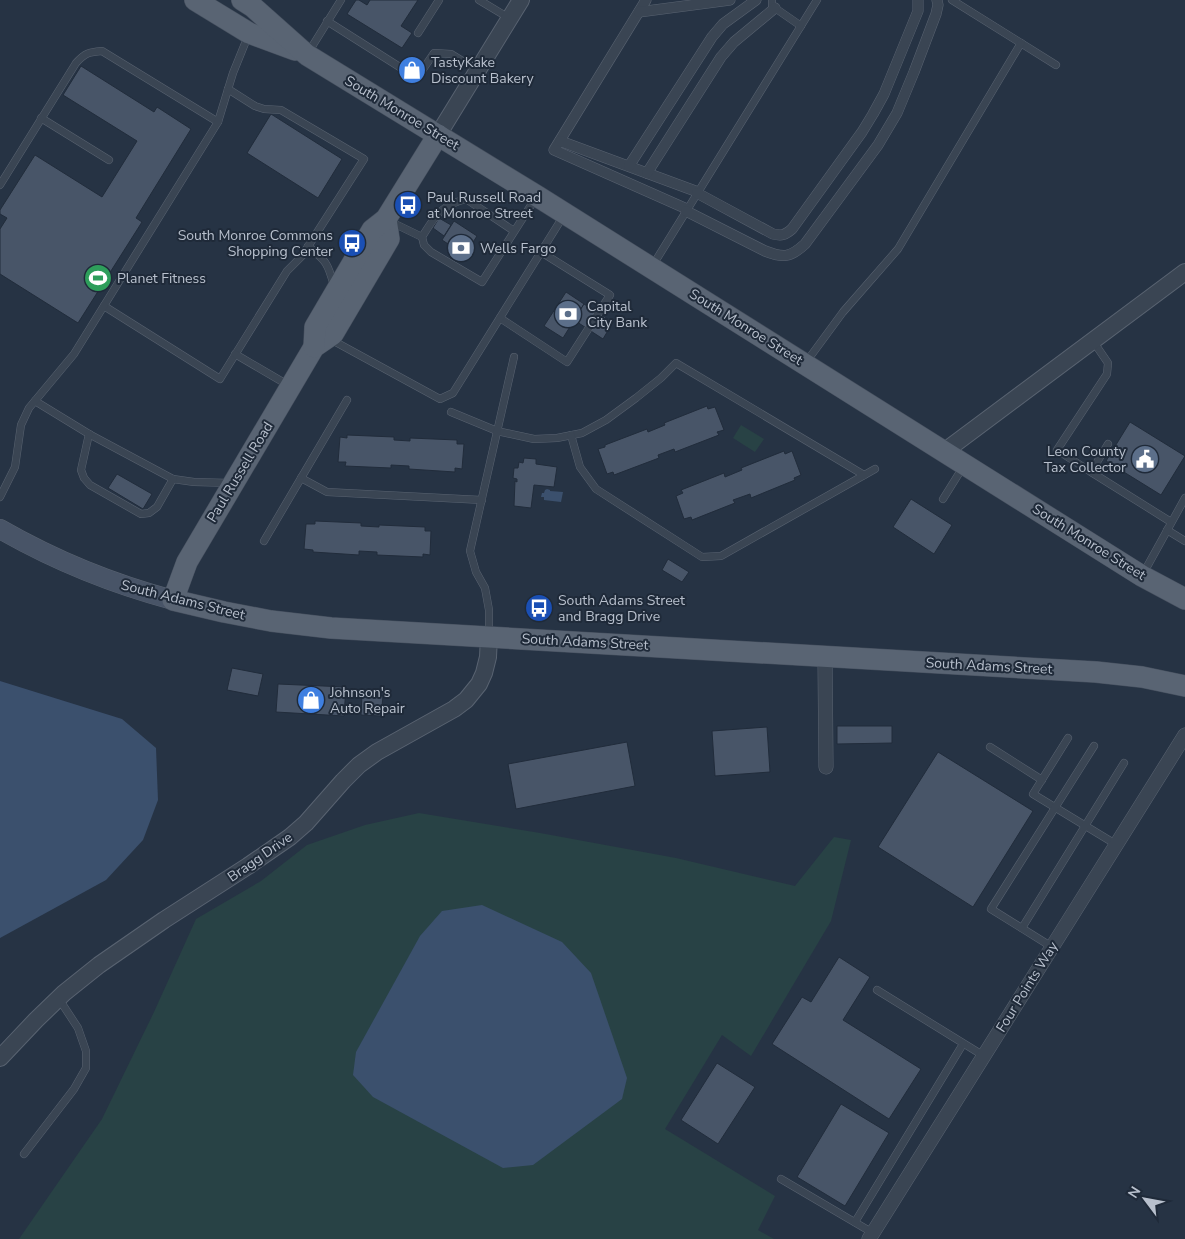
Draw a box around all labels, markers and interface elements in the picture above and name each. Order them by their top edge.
place label: TastyKake Discount Bakery [431,53,534,88]
shop icon: TastyKake Discount Bakery [397,55,427,85]
street label: South Monroe Street [341,71,463,155]
place label: Paul Russell Road at Monroe Street [427,188,541,223]
bus stop icon: Paul Russell Road at Monroe Street [393,190,423,220]
place label: South Monroe Commons Shopping Center [178,226,333,261]
bus stop icon: South Monroe Commons Shopping Center [337,228,367,258]
bank icon: Wells Fargo [446,233,476,263]
place label: Wells Fargo [480,239,557,258]
sports icon: Planet Fitness [83,263,113,293]
place label: Planet Fitness [117,269,206,288]
street label: South Monroe Street [686,284,806,370]
place label: Capital City Bank [587,297,648,332]
bank icon: Capital City Bank [553,299,583,329]
street label: Paul Russell Road [202,418,278,526]
place label: Leon County Tax Collector [1044,442,1127,477]
public building icon: Leon County Tax Collector [1130,444,1160,474]
street label: South Monroe Street [1029,499,1149,585]
street label: South Adams Street [119,575,247,625]
place label: South Adams Street and Bragg Drive [558,591,685,626]
bus stop icon: South Adams Street and Bragg Drive [524,593,554,623]
street label: South Adams Street [521,629,649,655]
street label: South Adams Street [925,653,1053,679]
place label: Johnson's Auto Repair [329,683,405,718]
shop icon: Johnson's Auto Repair [296,685,326,715]
street label: Bragg Drive [224,828,296,886]
street label: Four Points Way [991,937,1063,1036]
north arrow [1120,1174,1170,1224]
text: N [1124,1183,1145,1202]

